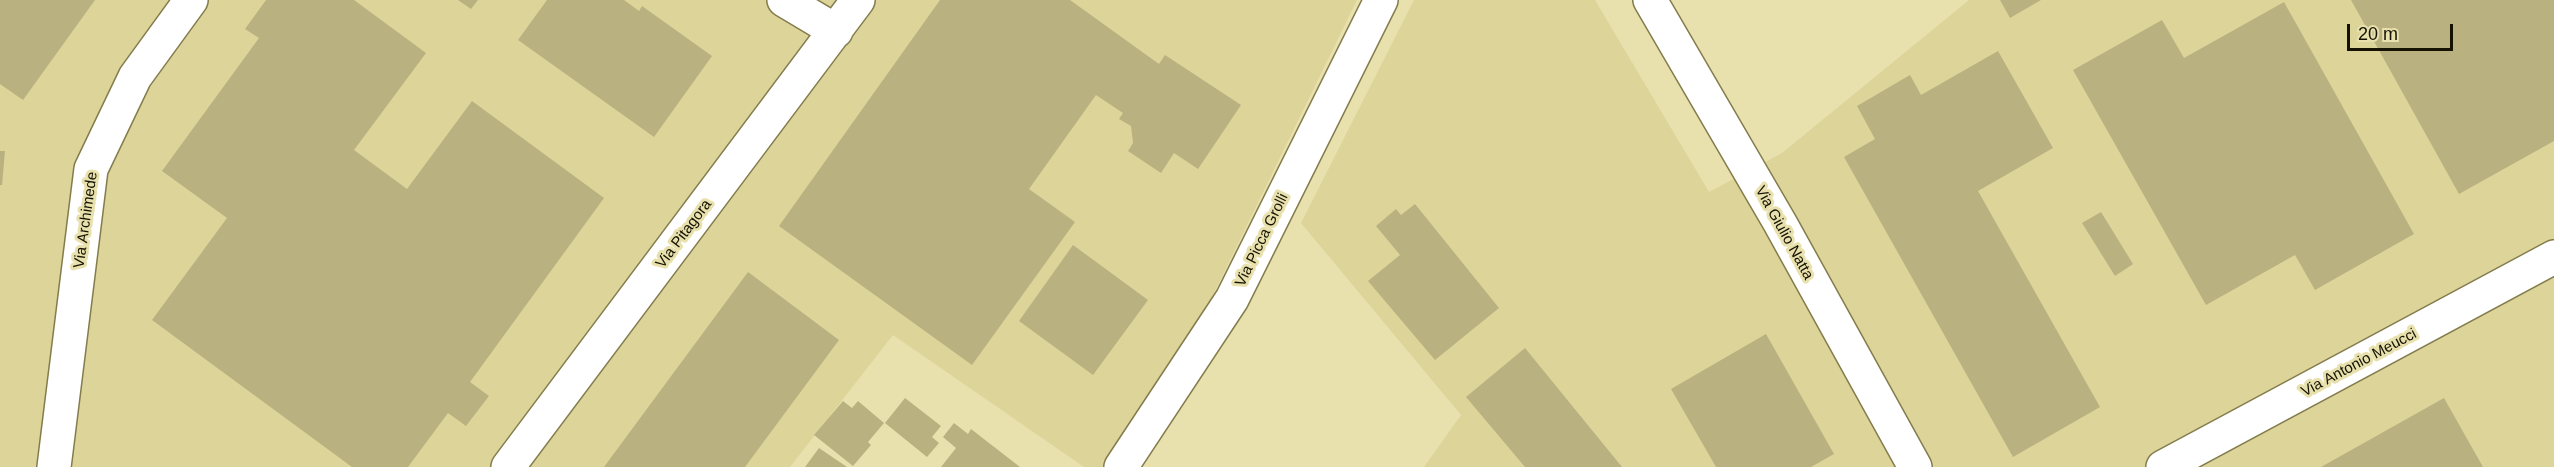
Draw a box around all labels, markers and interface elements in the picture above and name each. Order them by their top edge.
scale bar [2350,12,2456,50]
text: 20 m [2358,24,2398,44]
street label: Via Archimede [70,171,102,269]
street label: Via Giulio Natta [1751,183,1817,283]
street label: Via Picca Grolli [1232,190,1292,290]
street label: Via Pitagora [652,196,716,272]
street label: Via Antonio Meucci [2298,325,2420,401]

